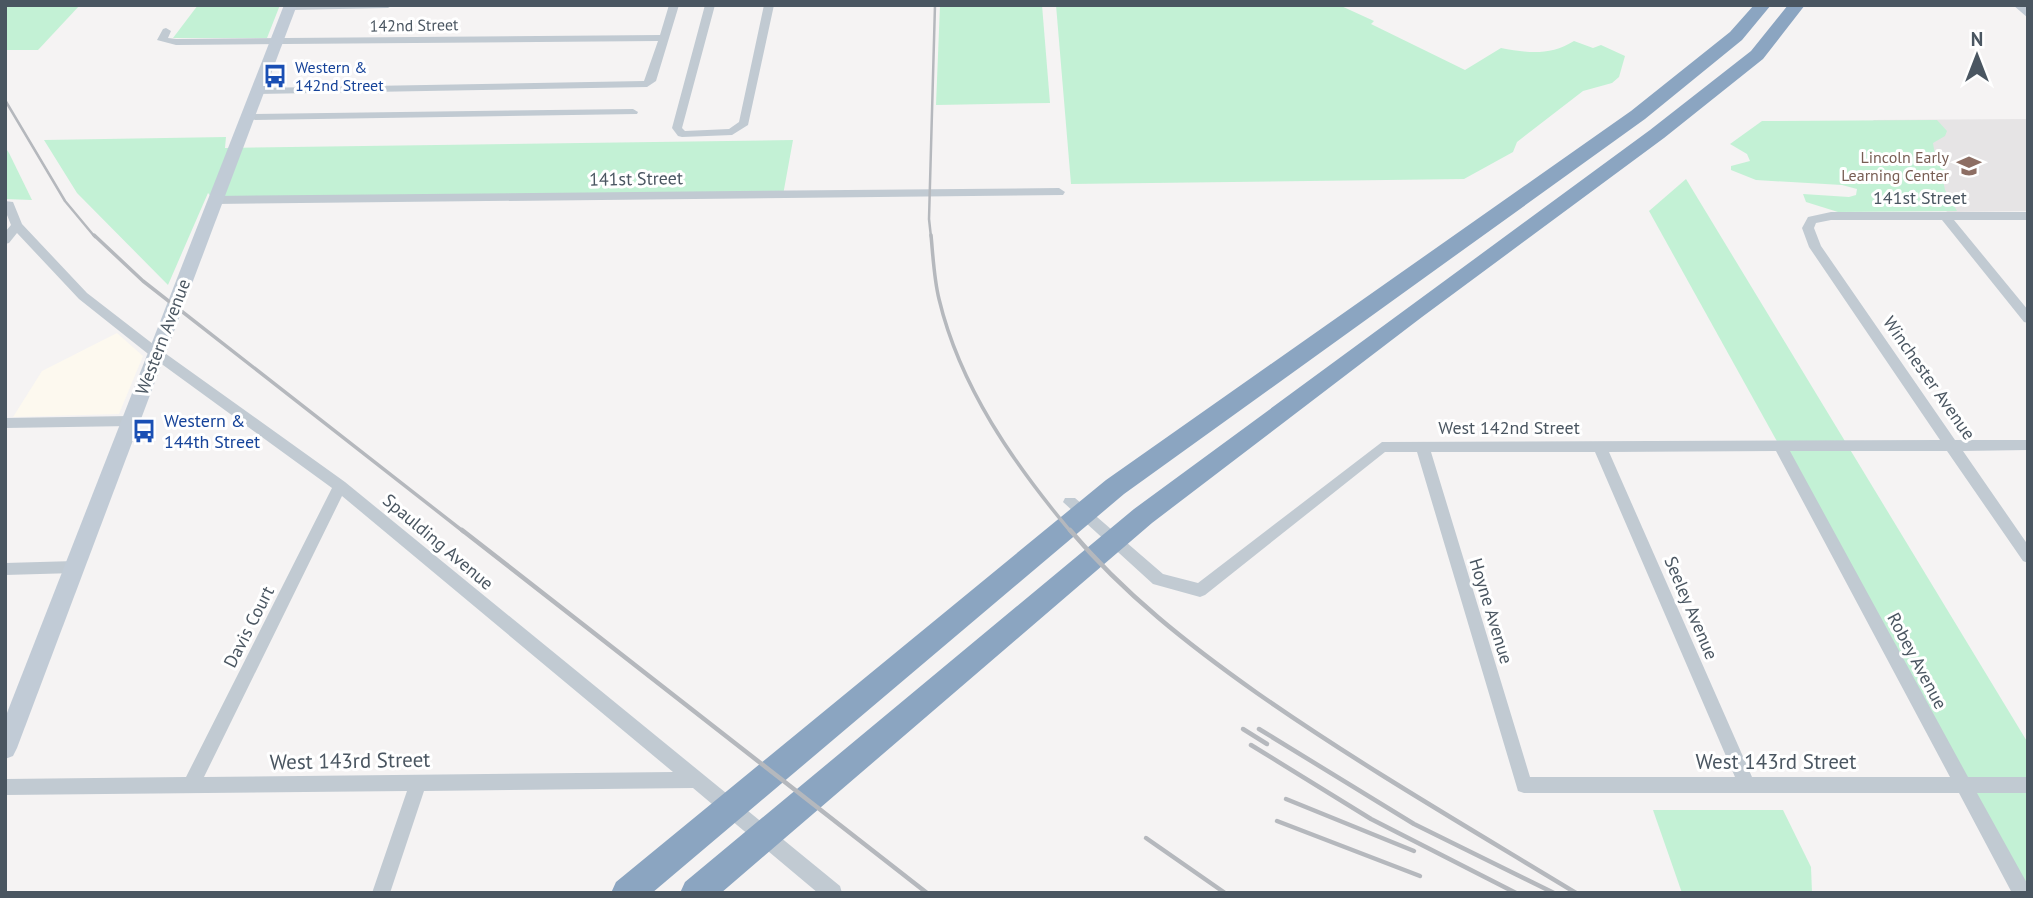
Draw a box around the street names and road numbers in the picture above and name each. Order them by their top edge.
street label: 142nd Street [370,14,459,36]
street label: 141st Street [589,166,683,191]
street label: 141st Street [1873,186,1967,209]
street label: Western Avenue [130,276,195,398]
street label: Winchester Avenue [1878,311,1981,444]
street label: West 142nd Street [1438,416,1580,439]
street label: Spaulding Avenue [378,489,498,595]
street label: Seeley Avenue [1659,553,1724,663]
street label: Hoyne Avenue [1464,555,1518,667]
street label: Davis Court [218,582,279,671]
street label: Robey Avenue [1882,609,1953,713]
street label: West 143rd Street [269,746,431,775]
street label: West 143rd Street [1696,748,1856,775]

